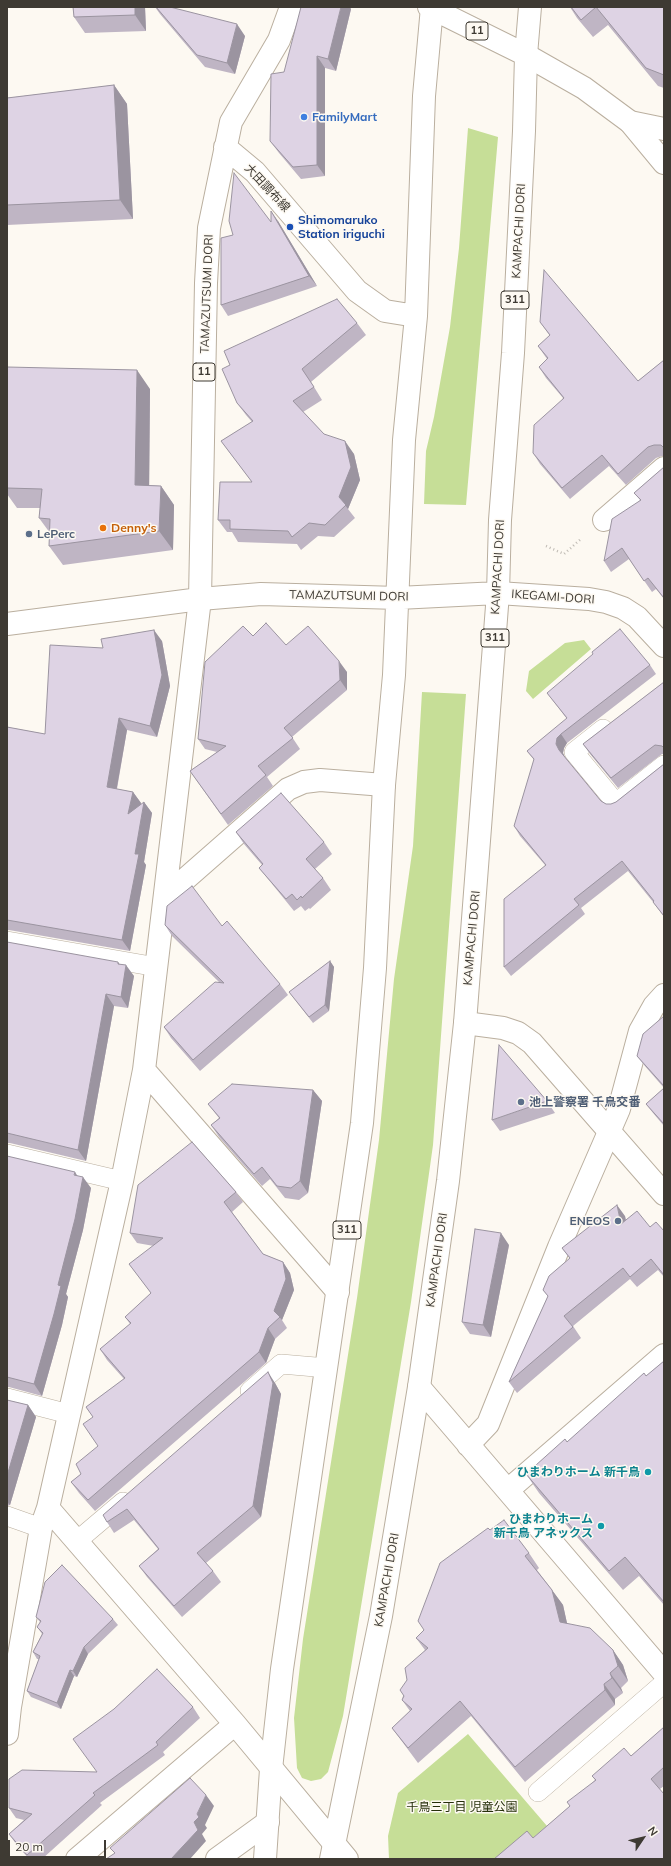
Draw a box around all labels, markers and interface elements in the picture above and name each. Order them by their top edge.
road number: 11 [466,22,488,40]
place label: FamilyMart [312,110,377,124]
marker: FamilyMart [299,112,309,122]
street label: 大田調布線 [241,161,293,215]
street label: KAMPACHI DORI [509,183,529,279]
place label: Shimomaruko Station iriguchi [298,213,385,241]
marker: Shimomaruko Station iriguchi [285,222,295,232]
street label: TAMAZUTSUMI DORI [198,234,216,354]
road number: 311 [501,291,529,309]
road number: 11 [193,363,215,381]
street label: KAMPACHI DORI [488,519,508,615]
place label: Denny's [111,521,157,535]
marker: Denny's [98,523,108,533]
place label: LePerc [37,527,75,541]
marker: LePerc [24,529,34,539]
street label: IKEGAMI-DORI [511,587,595,607]
street label: TAMAZUTSUMI DORI [289,588,409,604]
road number: 311 [481,629,509,647]
street label: KAMPACHI DORI [461,890,483,986]
place label: 池上警察署 千鳥交番 [529,1095,640,1109]
marker: 池上警察署 千鳥交番 [516,1097,526,1107]
street label: KAMPACHI DORI [423,1212,451,1308]
place label: ENEOS [569,1214,610,1228]
marker: ENEOS [613,1216,623,1226]
road number: 311 [333,1221,361,1239]
place label: ひまわりホーム 新千鳥 [517,1465,640,1479]
marker: ひまわりホーム 新千鳥 [643,1467,653,1477]
place label: ひまわりホーム 新千鳥 アネックス [494,1512,593,1540]
marker: ひまわりホーム 新千鳥 アネックス [596,1521,606,1531]
street label: KAMPACHI DORI [372,1532,402,1628]
park label: 千鳥三丁目 児童公園 [406,1800,518,1814]
north arrow [623,1818,663,1858]
text: N [645,1824,661,1839]
scale bar [10,1832,108,1858]
text: 20 m [15,1839,43,1854]

